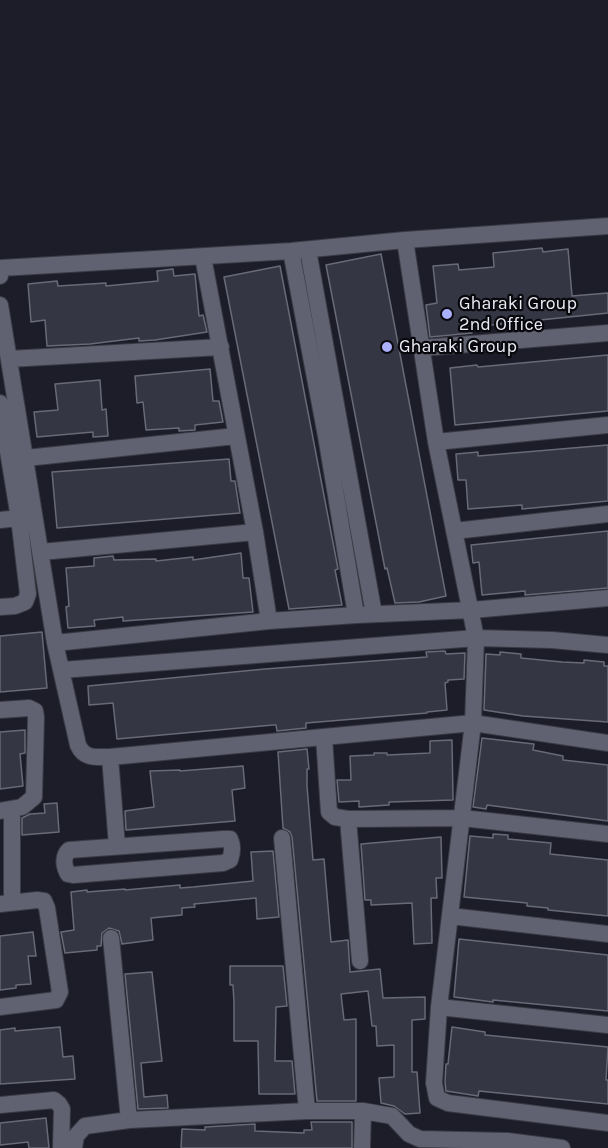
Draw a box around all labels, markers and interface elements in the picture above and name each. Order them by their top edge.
place label: Gharaki Group 2nd Office [459,293,577,336]
marker: Gharaki Group 2nd Office [440,307,454,321]
place label: Gharaki Group [399,336,517,358]
marker: Gharaki Group [380,340,394,354]

